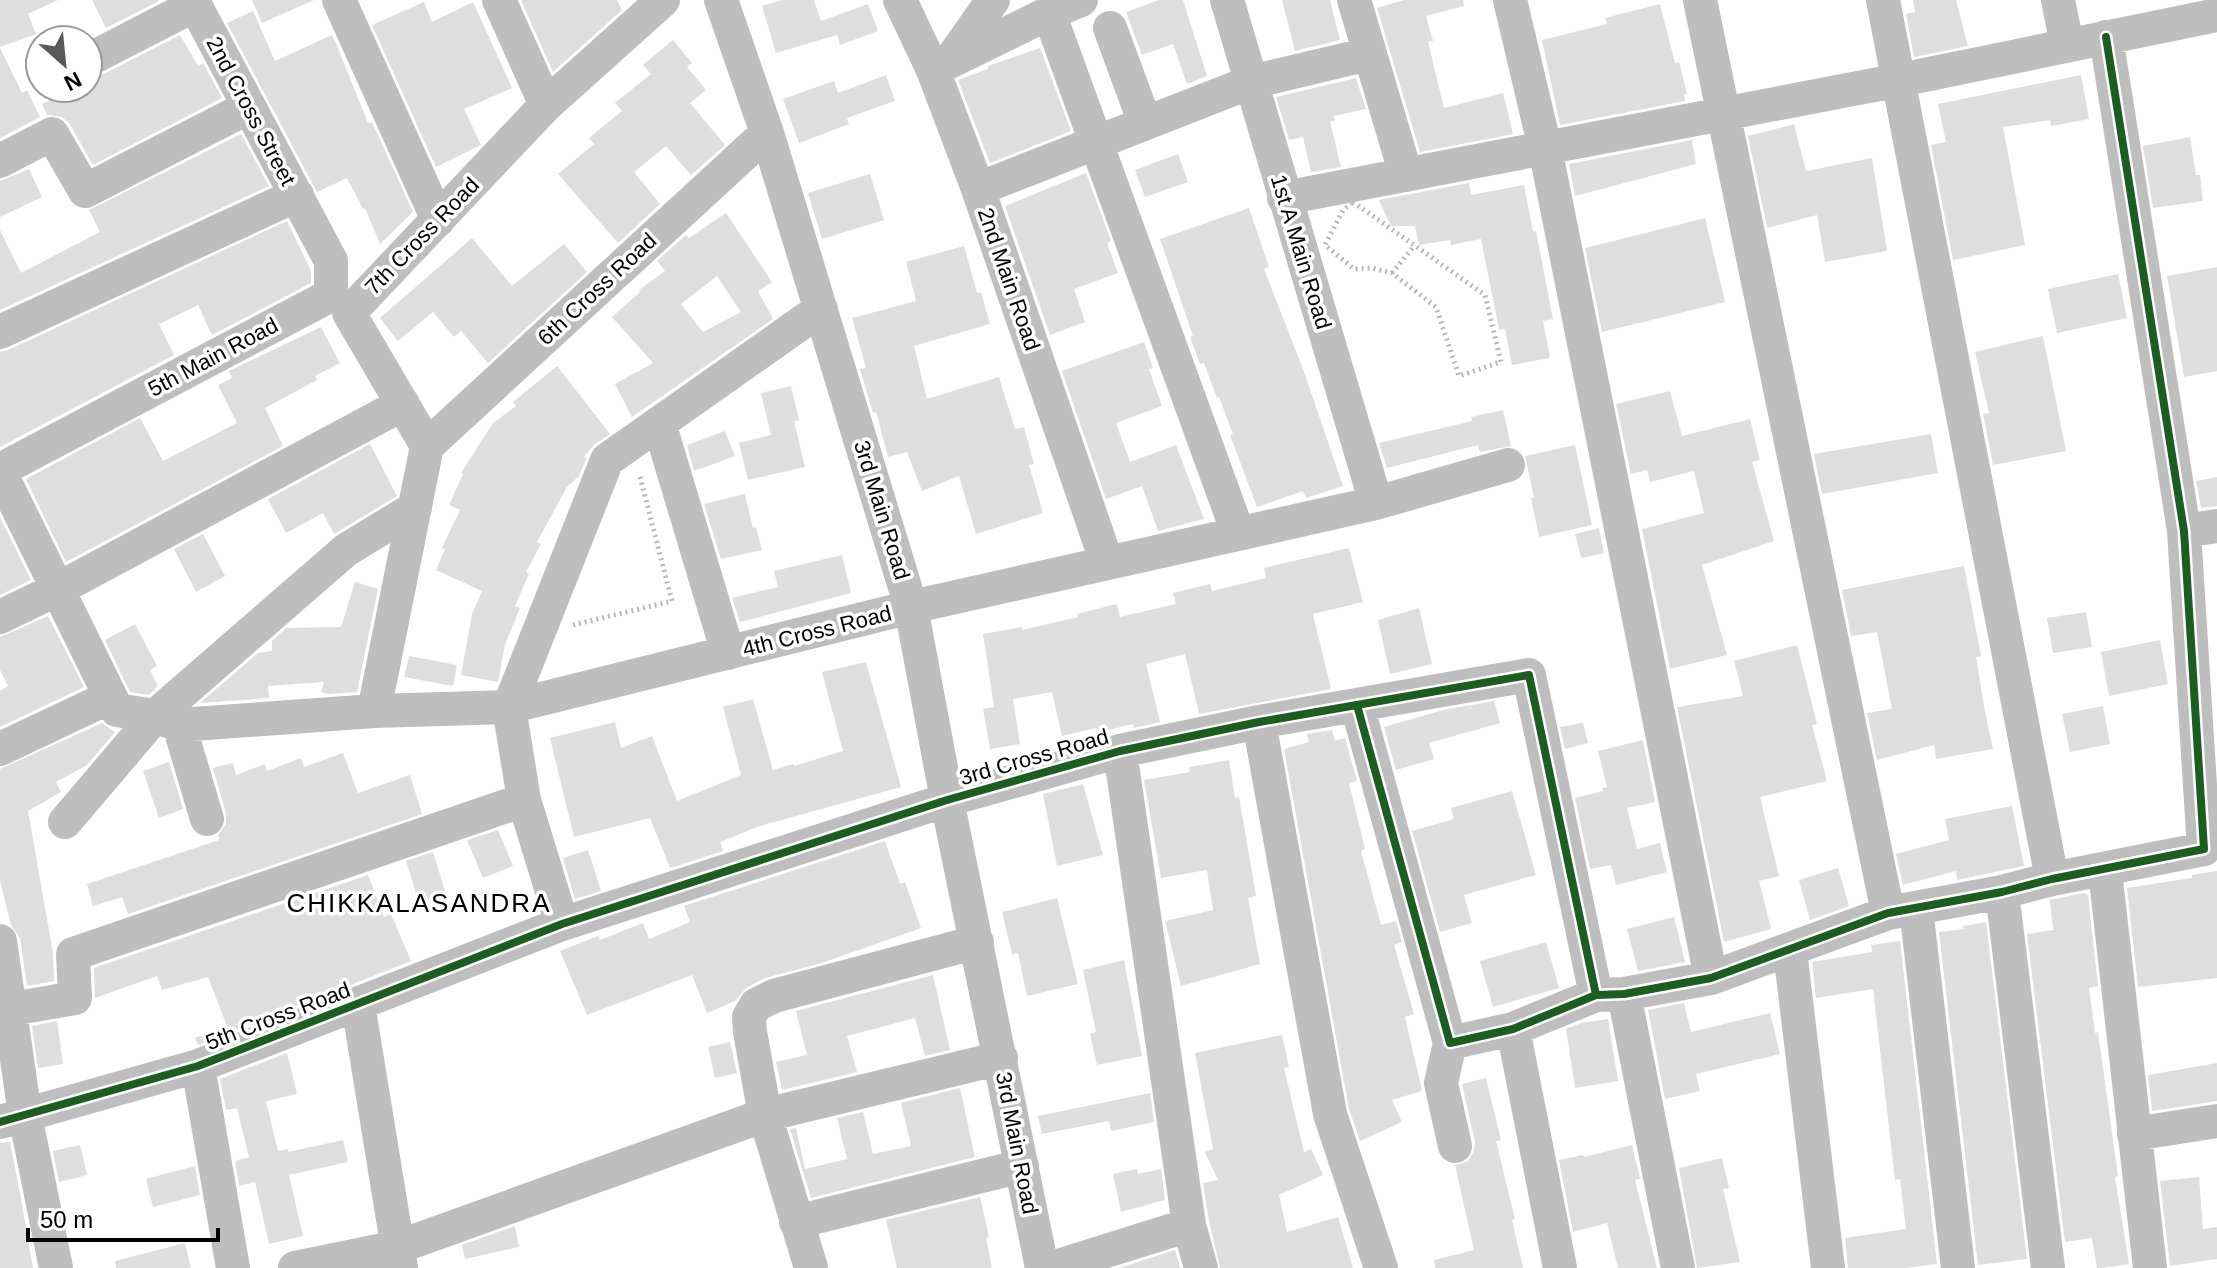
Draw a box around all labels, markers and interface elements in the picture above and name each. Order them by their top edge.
north arrow [24,24,104,104]
street label: 2nd Cross Street [201,32,301,190]
text: N [60,67,86,96]
street label: 7th Cross Road [360,172,484,300]
street label: 1st A Main Road [1266,172,1336,332]
street label: 2nd Main Road [973,204,1045,354]
street label: 6th Cross Road [533,228,661,350]
street label: 5th Main Road [144,312,282,402]
street label: 3rd Main Road [849,437,915,583]
street label: 4th Cross Road [740,600,894,662]
street label: 3rd Cross Road [956,724,1112,790]
district label: CHIKKALASANDRA [287,888,551,918]
street label: 5th Cross Road [202,977,354,1055]
street label: 3rd Main Road [991,1070,1043,1216]
scale bar [28,1192,218,1242]
text: 50 m [40,1206,93,1233]

